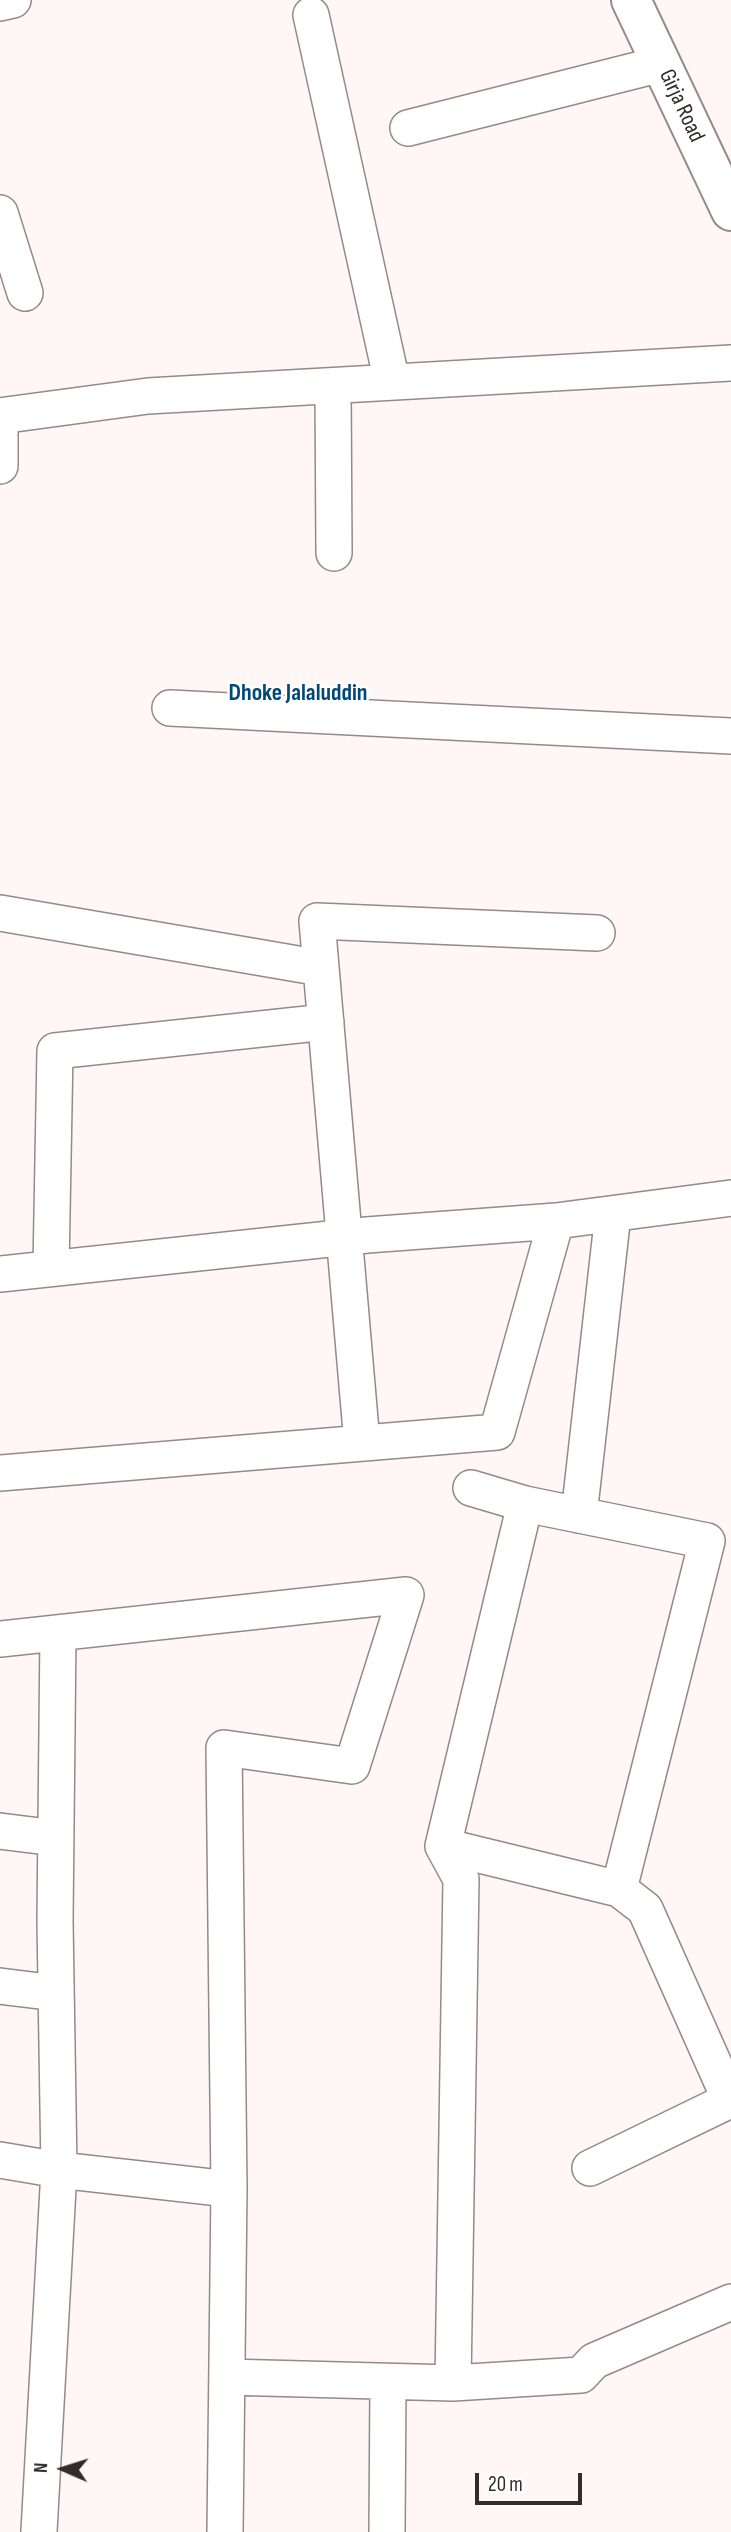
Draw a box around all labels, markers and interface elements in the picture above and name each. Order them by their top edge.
street label: Girja Road [652,65,710,147]
district label: Dhoke Jalaluddin [229,680,367,708]
north arrow [28,2434,98,2504]
scale bar [479,2458,586,2502]
text: N [30,2462,53,2474]
text: 20 m [488,2472,523,2497]

